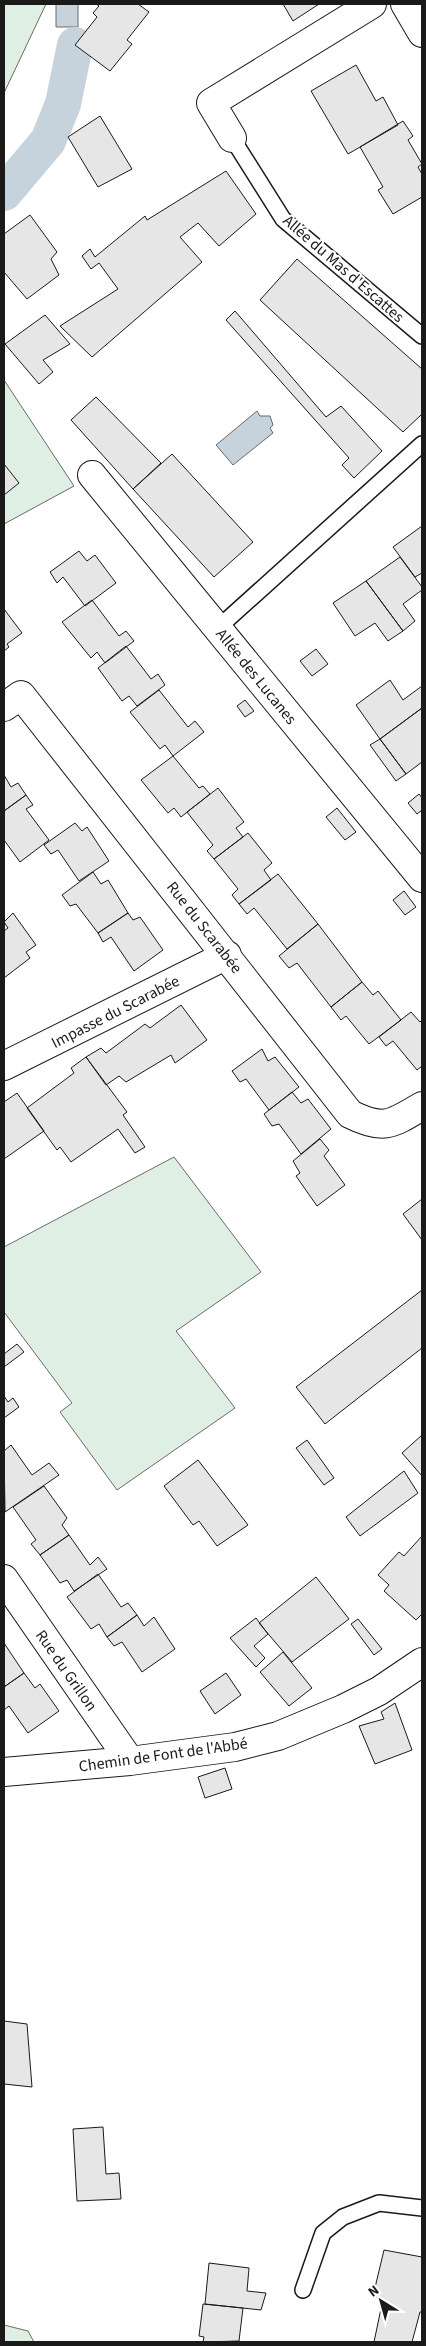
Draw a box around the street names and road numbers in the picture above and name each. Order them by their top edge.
street label: Allée du Mas d'Escattes [278,210,409,328]
street label: Allée des Lucanes [211,624,302,729]
street label: Rue du Scarabée [161,877,247,978]
street label: Impasse du Scarabée [48,970,183,1054]
street label: Rue du Grillon [30,1625,102,1716]
street label: Chemin de Font de l'Abbé [77,1732,249,1778]

